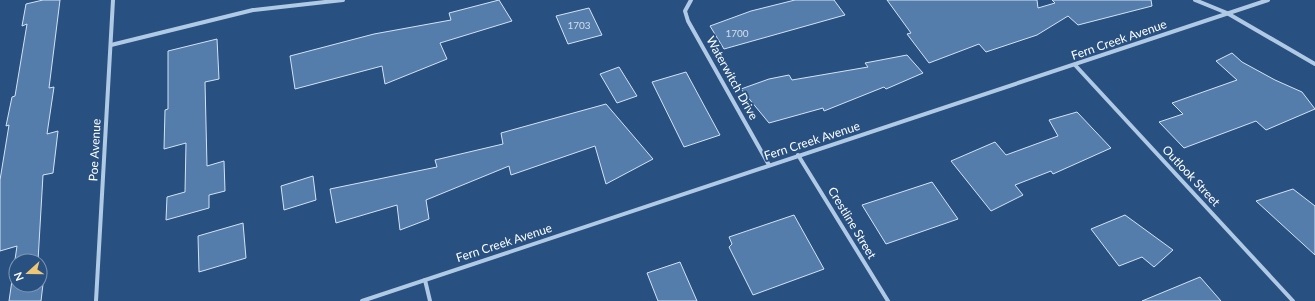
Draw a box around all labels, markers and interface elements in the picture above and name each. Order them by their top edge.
street label: Fern Creek Avenue [1069,16,1169,63]
house number: 1703 [567,19,591,31]
house number: 1700 [725,27,749,39]
street label: Waterwitch Drive [703,33,762,122]
street label: Poe Avenue [85,118,104,182]
street label: Fern Creek Avenue [762,118,862,163]
street label: Outlook Street [1159,142,1224,210]
street label: Crestline Street [825,184,880,262]
street label: Fern Creek Avenue [454,220,554,265]
north arrow [8,253,48,293]
text: N [11,270,26,283]

